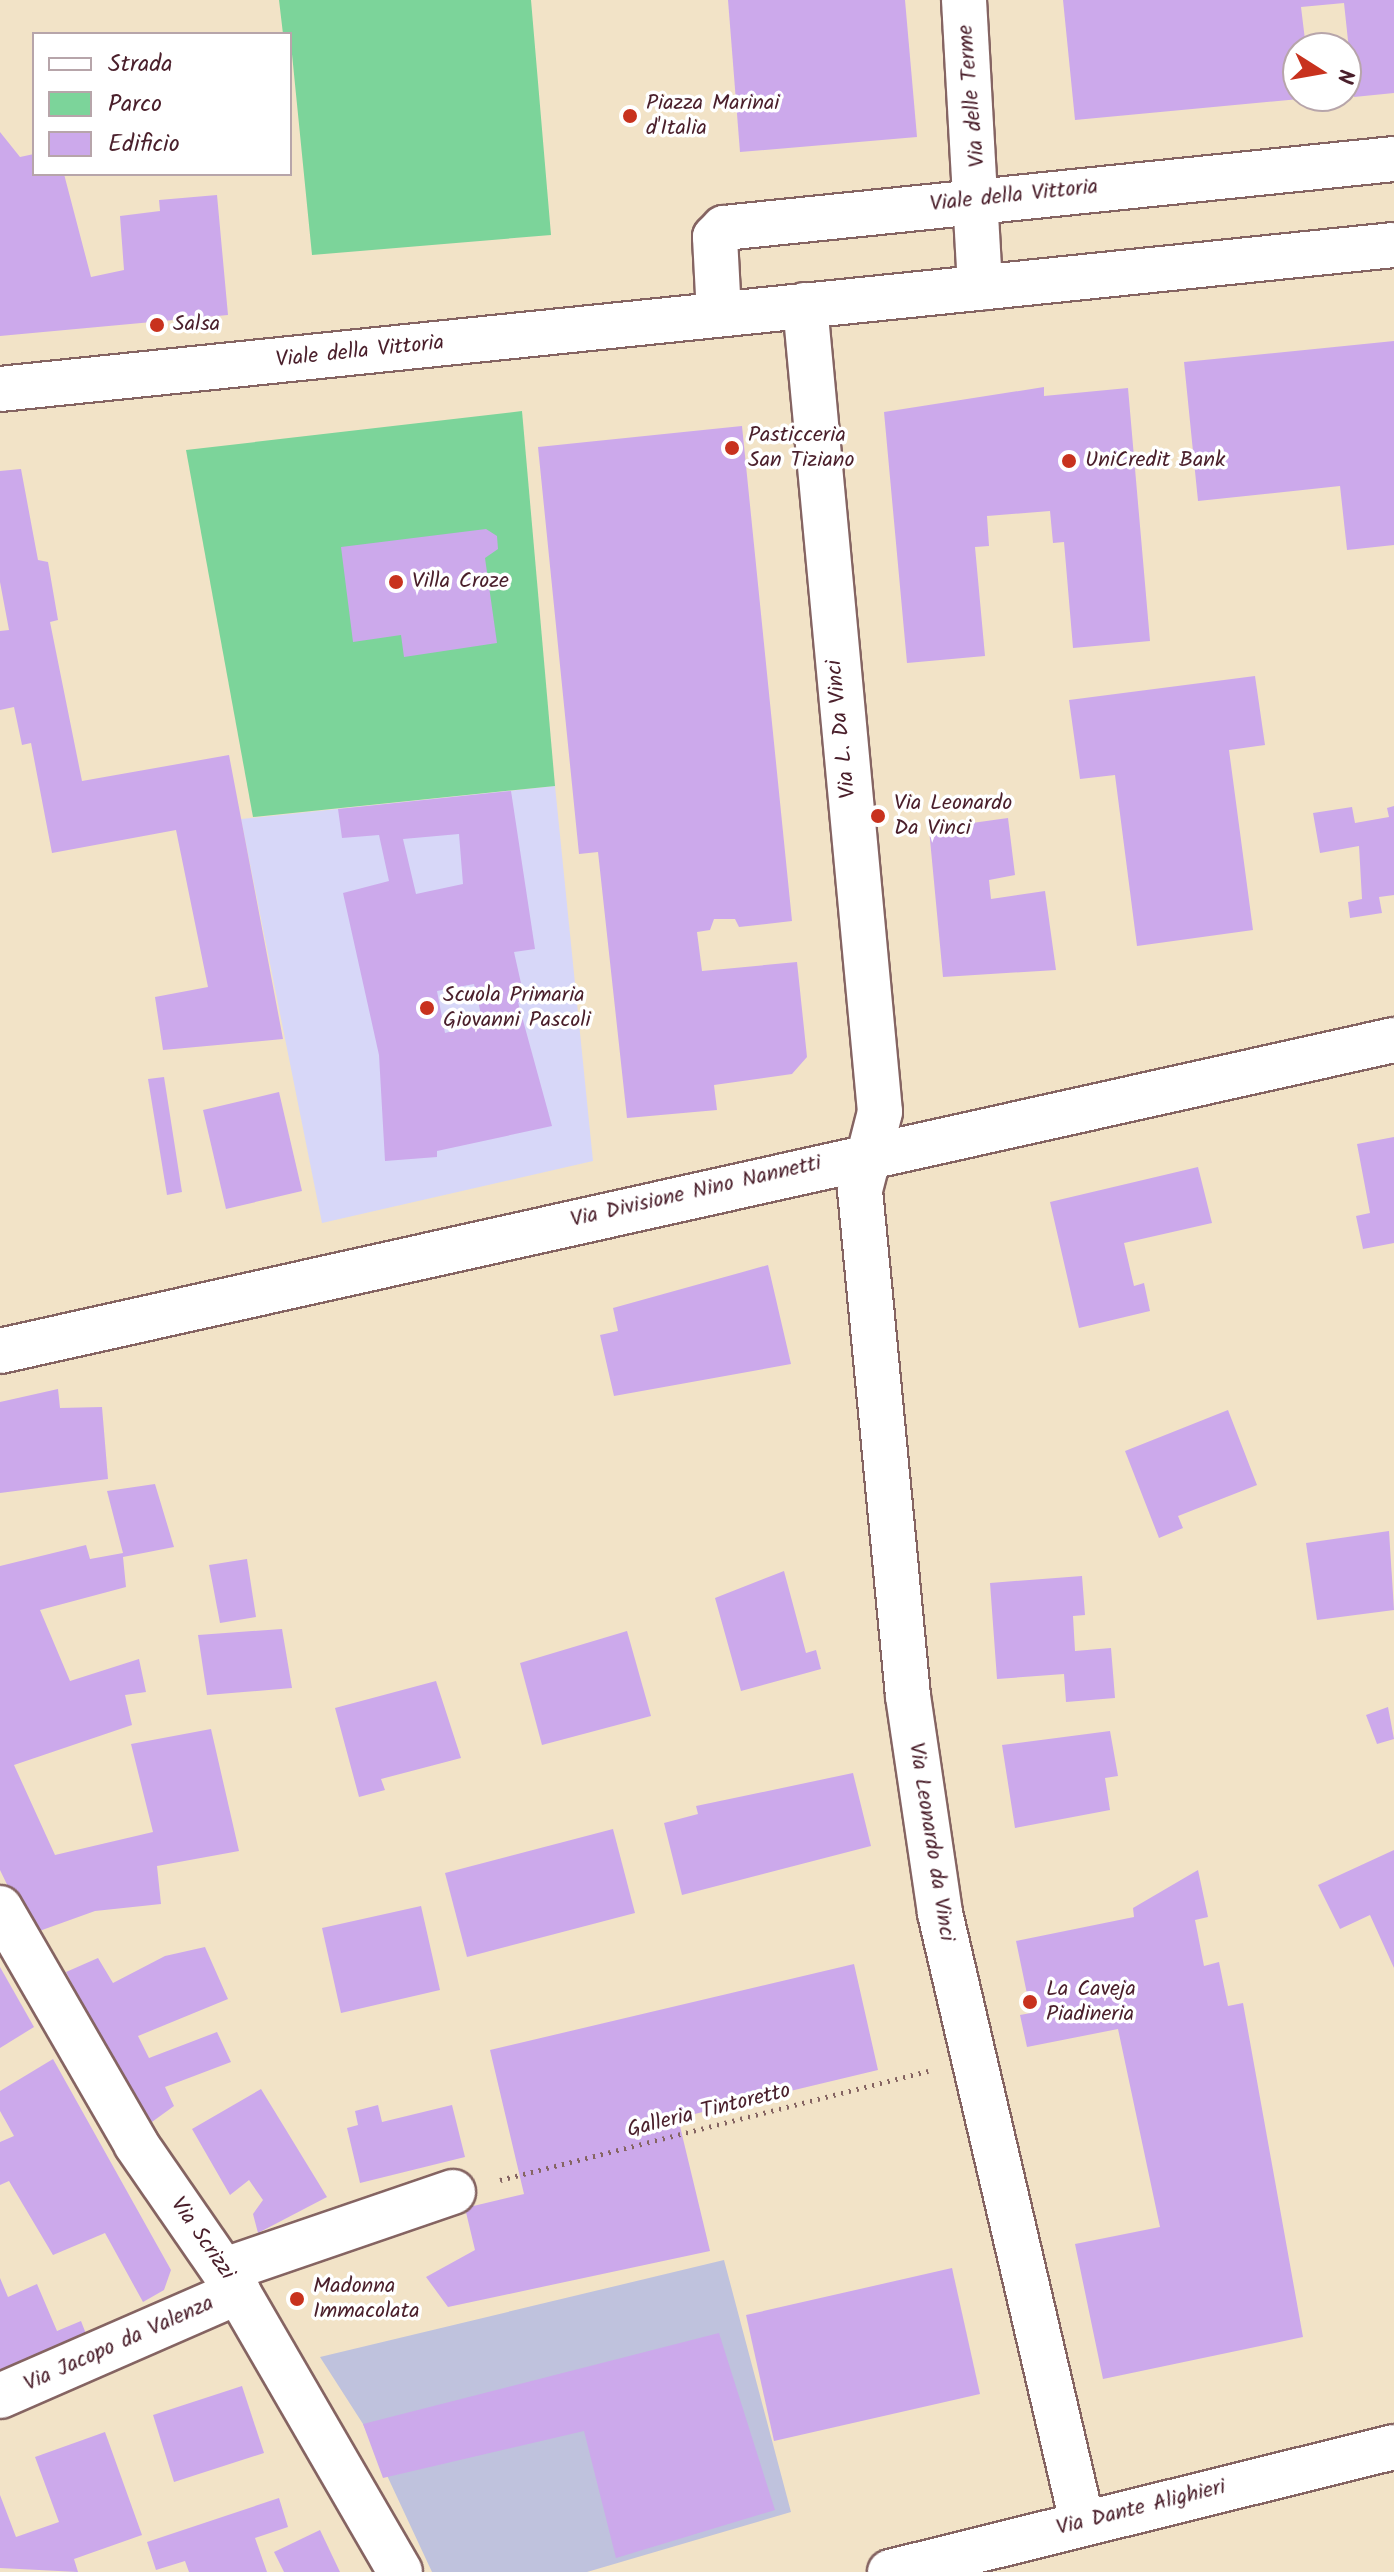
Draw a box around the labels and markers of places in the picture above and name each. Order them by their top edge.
place label: Piazza Marinai d'Italia [646,90,779,142]
marker: Piazza Marinai d'Italia [621,107,639,125]
place label: Salsa [173,312,220,338]
marker: Salsa [148,316,166,334]
place label: Pasticceria San Tiziano [748,422,854,474]
marker: Pasticceria San Tiziano [723,439,741,457]
place label: UniCredit Bank [1085,448,1225,474]
marker: UniCredit Bank [1060,452,1078,470]
place label: Villa Croze [412,569,509,595]
marker: Villa Croze [387,573,405,591]
place label: Via Leonardo Da Vinci [894,790,1012,842]
marker: Via Leonardo Da Vinci [869,807,887,825]
place label: Scuola Primaria Giovanni Pascoli [443,982,591,1034]
marker: Scuola Primaria Giovanni Pascoli [418,999,436,1017]
place label: La Caveja Piadineria [1046,1976,1136,2028]
marker: La Caveja Piadineria [1021,1993,1039,2011]
place label: Madonna Immacolata [313,2273,419,2324]
marker: Madonna Immacolata [288,2290,306,2308]

